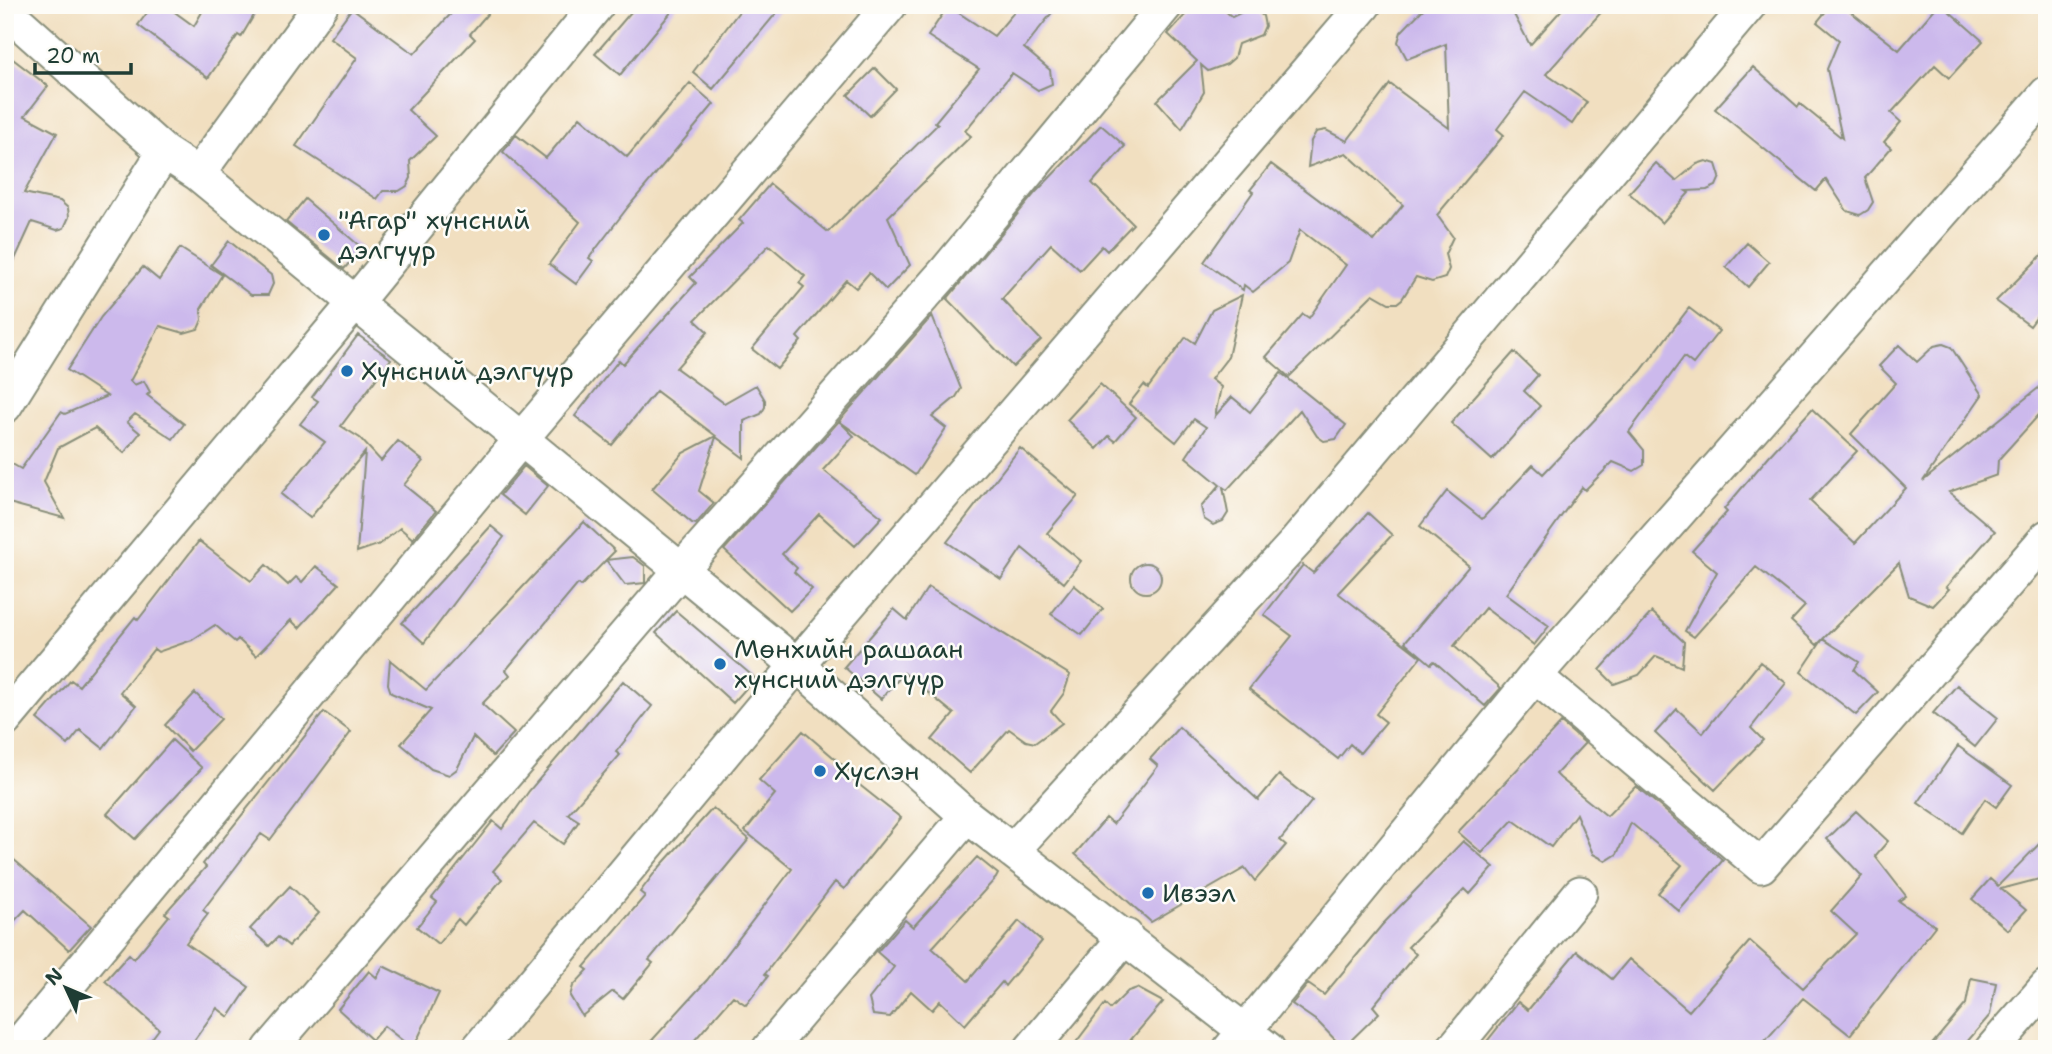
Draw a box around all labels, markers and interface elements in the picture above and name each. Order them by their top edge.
scale bar [35,32,131,76]
text: 20 m [46,42,100,70]
place label: "Агар" хүнсний дэлгүүр [338,202,530,267]
marker: "Агар" хүнсний дэлгүүр [316,227,332,243]
place label: Хүнсний дэлгүүр [361,353,574,388]
marker: Хүнсний дэлгүүр [339,363,355,379]
place label: Мөнхийн рашаан хүнсний дэлгүүр [734,631,964,696]
marker: Мөнхийн рашаан хүнсний дэлгүүр [712,656,728,672]
place label: Хүслэн [834,753,919,788]
marker: Хүслэн [812,763,828,779]
place label: Ивээл [1162,875,1236,910]
marker: Ивээл [1140,885,1156,901]
north arrow [32,953,102,1023]
text: N [40,962,68,991]

